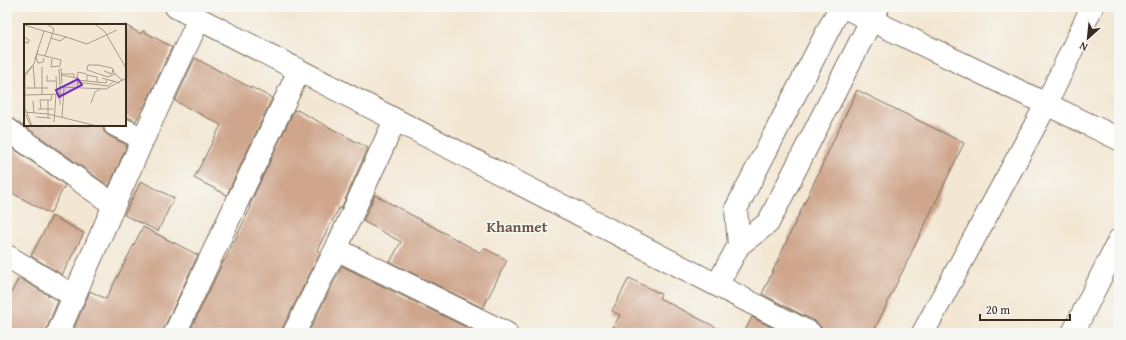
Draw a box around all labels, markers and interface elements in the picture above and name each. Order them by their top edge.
north arrow [1068,18,1108,58]
inset map [24,24,126,126]
text: N [1076,38,1090,56]
district label: Khanmet [487,216,548,237]
scale bar [980,296,1070,322]
text: 20 m [986,301,1010,318]

